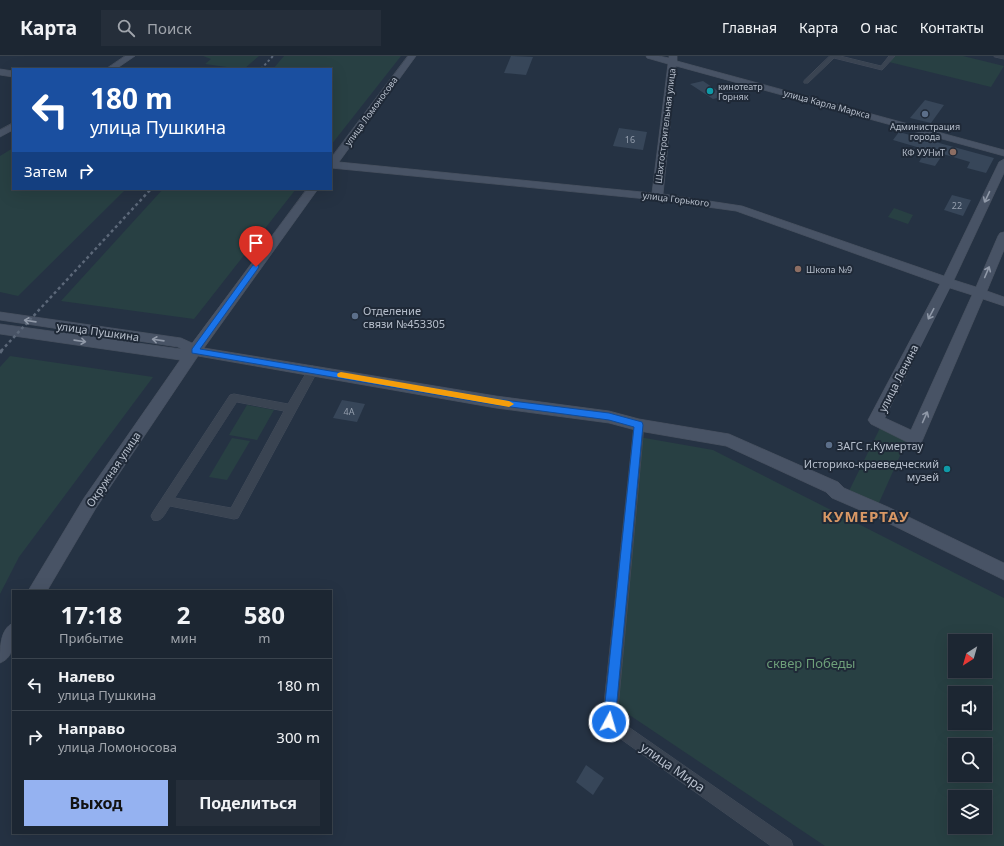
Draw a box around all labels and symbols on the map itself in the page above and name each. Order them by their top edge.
street label: Шахтостроительная улица [651,68,679,184]
street label: улица Ломоносова [342,74,400,148]
place label: кинотеатр Горняк [718,80,763,103]
marker: кинотеатр Горняк [705,86,715,96]
street label: улица Карла Маркса [782,86,872,122]
marker: Администрация города [920,109,930,119]
place label: Администрация города [890,120,960,143]
house number: 16 [625,133,635,146]
place label: КФ УУНиТ [902,146,945,159]
marker: КФ УУНиТ [948,147,958,157]
street label: улица Горького [642,188,710,210]
one-way arrow [983,191,990,203]
house number: 22 [952,199,962,212]
pin [239,226,273,267]
place label: Школа №9 [806,263,852,276]
marker: Школа №9 [793,264,803,274]
one-way arrow [984,267,992,279]
place label: Отделение связи №453305 [363,303,445,331]
one-way arrow [926,308,934,320]
marker: Отделение связи №453305 [350,311,360,321]
one-way arrow [24,317,37,325]
street label: улица Пушкина [56,318,140,344]
one-way arrow [152,336,165,344]
one-way arrow [73,337,86,345]
street label: улица Ленина [874,342,922,414]
house number: 4А [344,405,355,418]
one-way arrow [922,412,929,424]
street label: Окружная улица [82,428,144,510]
place label: ЗАГС г.Кумертау [837,438,924,453]
marker: ЗАГС г.Кумертау [824,440,834,450]
place label: Историко-краеведческий музей [804,456,939,484]
marker: Историко-краеведческий музей [942,464,952,474]
district label: КУМЕРТАУ [822,506,910,526]
north arrow [948,634,992,678]
park label: сквер Победы [767,654,855,672]
position arrow [588,701,630,743]
street label: улица Мира [637,738,709,796]

